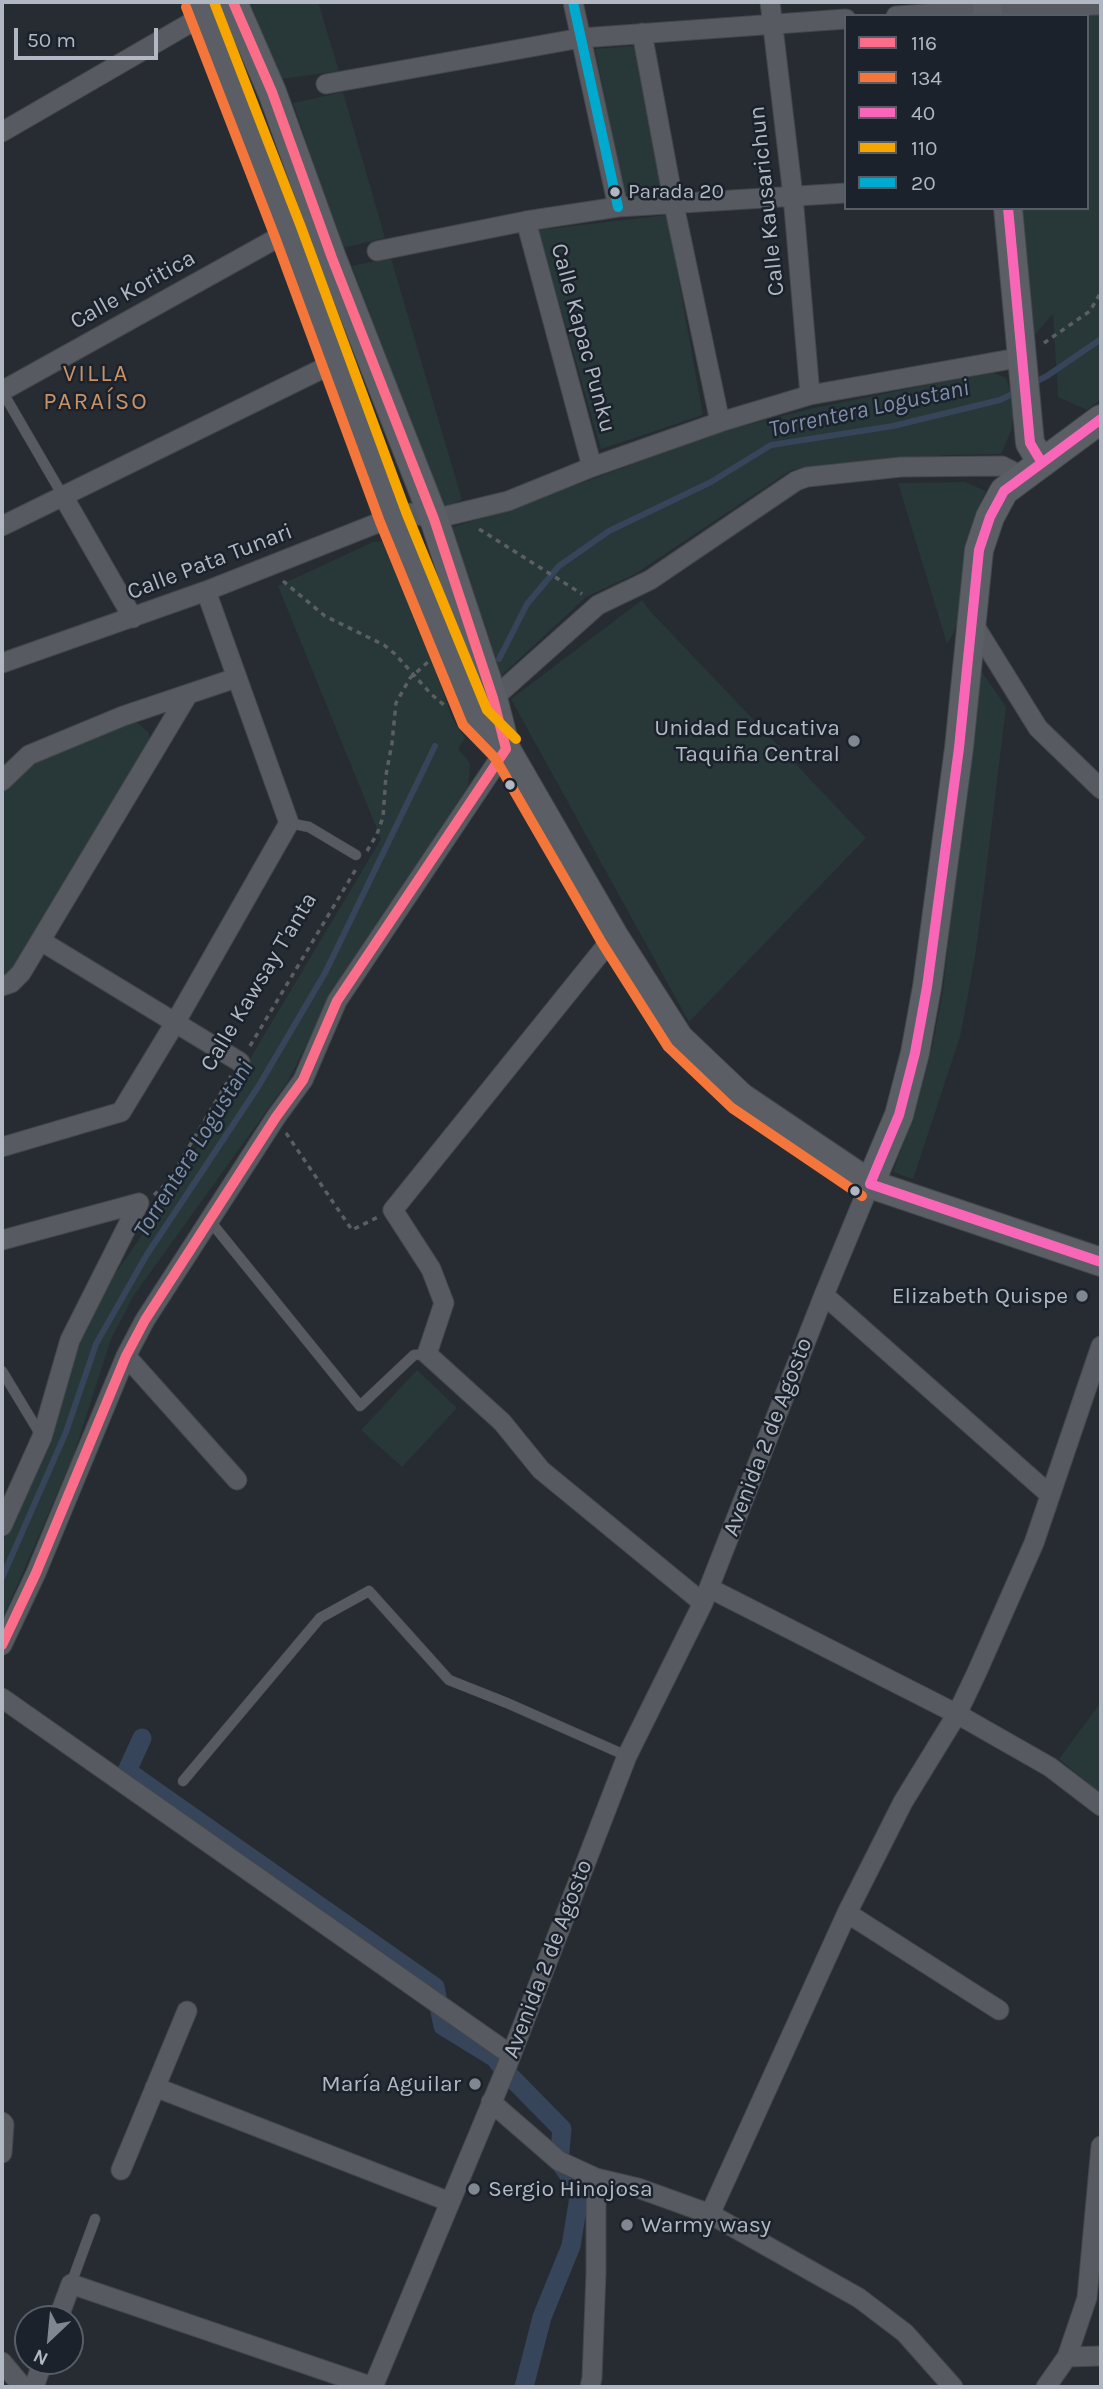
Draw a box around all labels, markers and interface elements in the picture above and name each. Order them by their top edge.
scale bar [18,14,161,58]
legend [844,14,1089,210]
text: 50 m [27,28,76,52]
text: 116 [911,31,937,55]
text: 134 [911,66,942,90]
text: 40 [911,101,935,125]
street label: Calle Kausarichun [743,105,791,297]
text: 110 [911,136,937,160]
text: 20 [911,171,936,195]
place label: Parada 20 [628,179,724,205]
marker: Parada 20 [608,185,622,199]
street label: Calle Kapac Punku [545,241,621,435]
street label: Calle Koritica [66,244,200,336]
district label: VILLA PARAÍSO [44,360,148,416]
water label: Torrentera Logustani [766,374,972,444]
street label: Calle Pata Tunari [124,518,296,606]
place label: Unidad Educativa Taquiña Central [654,714,840,768]
marker: Unidad Educativa Taquiña Central [846,733,862,749]
unlabelled marker [503,778,517,792]
street label: Calle Kawsay T'anta [195,888,323,1076]
water label: Torrentera Logustani [128,1055,260,1243]
unlabelled marker [848,1184,862,1198]
place label: Elizabeth Quispe [892,1282,1068,1310]
marker: Elizabeth Quispe [1074,1288,1090,1304]
street label: Avenida 2 de Agosto [717,1334,819,1540]
street label: Avenida 2 de Agosto [497,1856,599,2062]
place label: María Aguilar [321,2070,461,2098]
marker: María Aguilar [467,2076,483,2092]
place label: Sergio Hinojosa [488,2175,653,2203]
marker: Sergio Hinojosa [466,2181,482,2197]
place label: Warmy wasy [641,2211,771,2239]
marker: Warmy wasy [619,2217,635,2233]
north arrow [14,2305,84,2375]
text: N [30,2344,52,2370]

